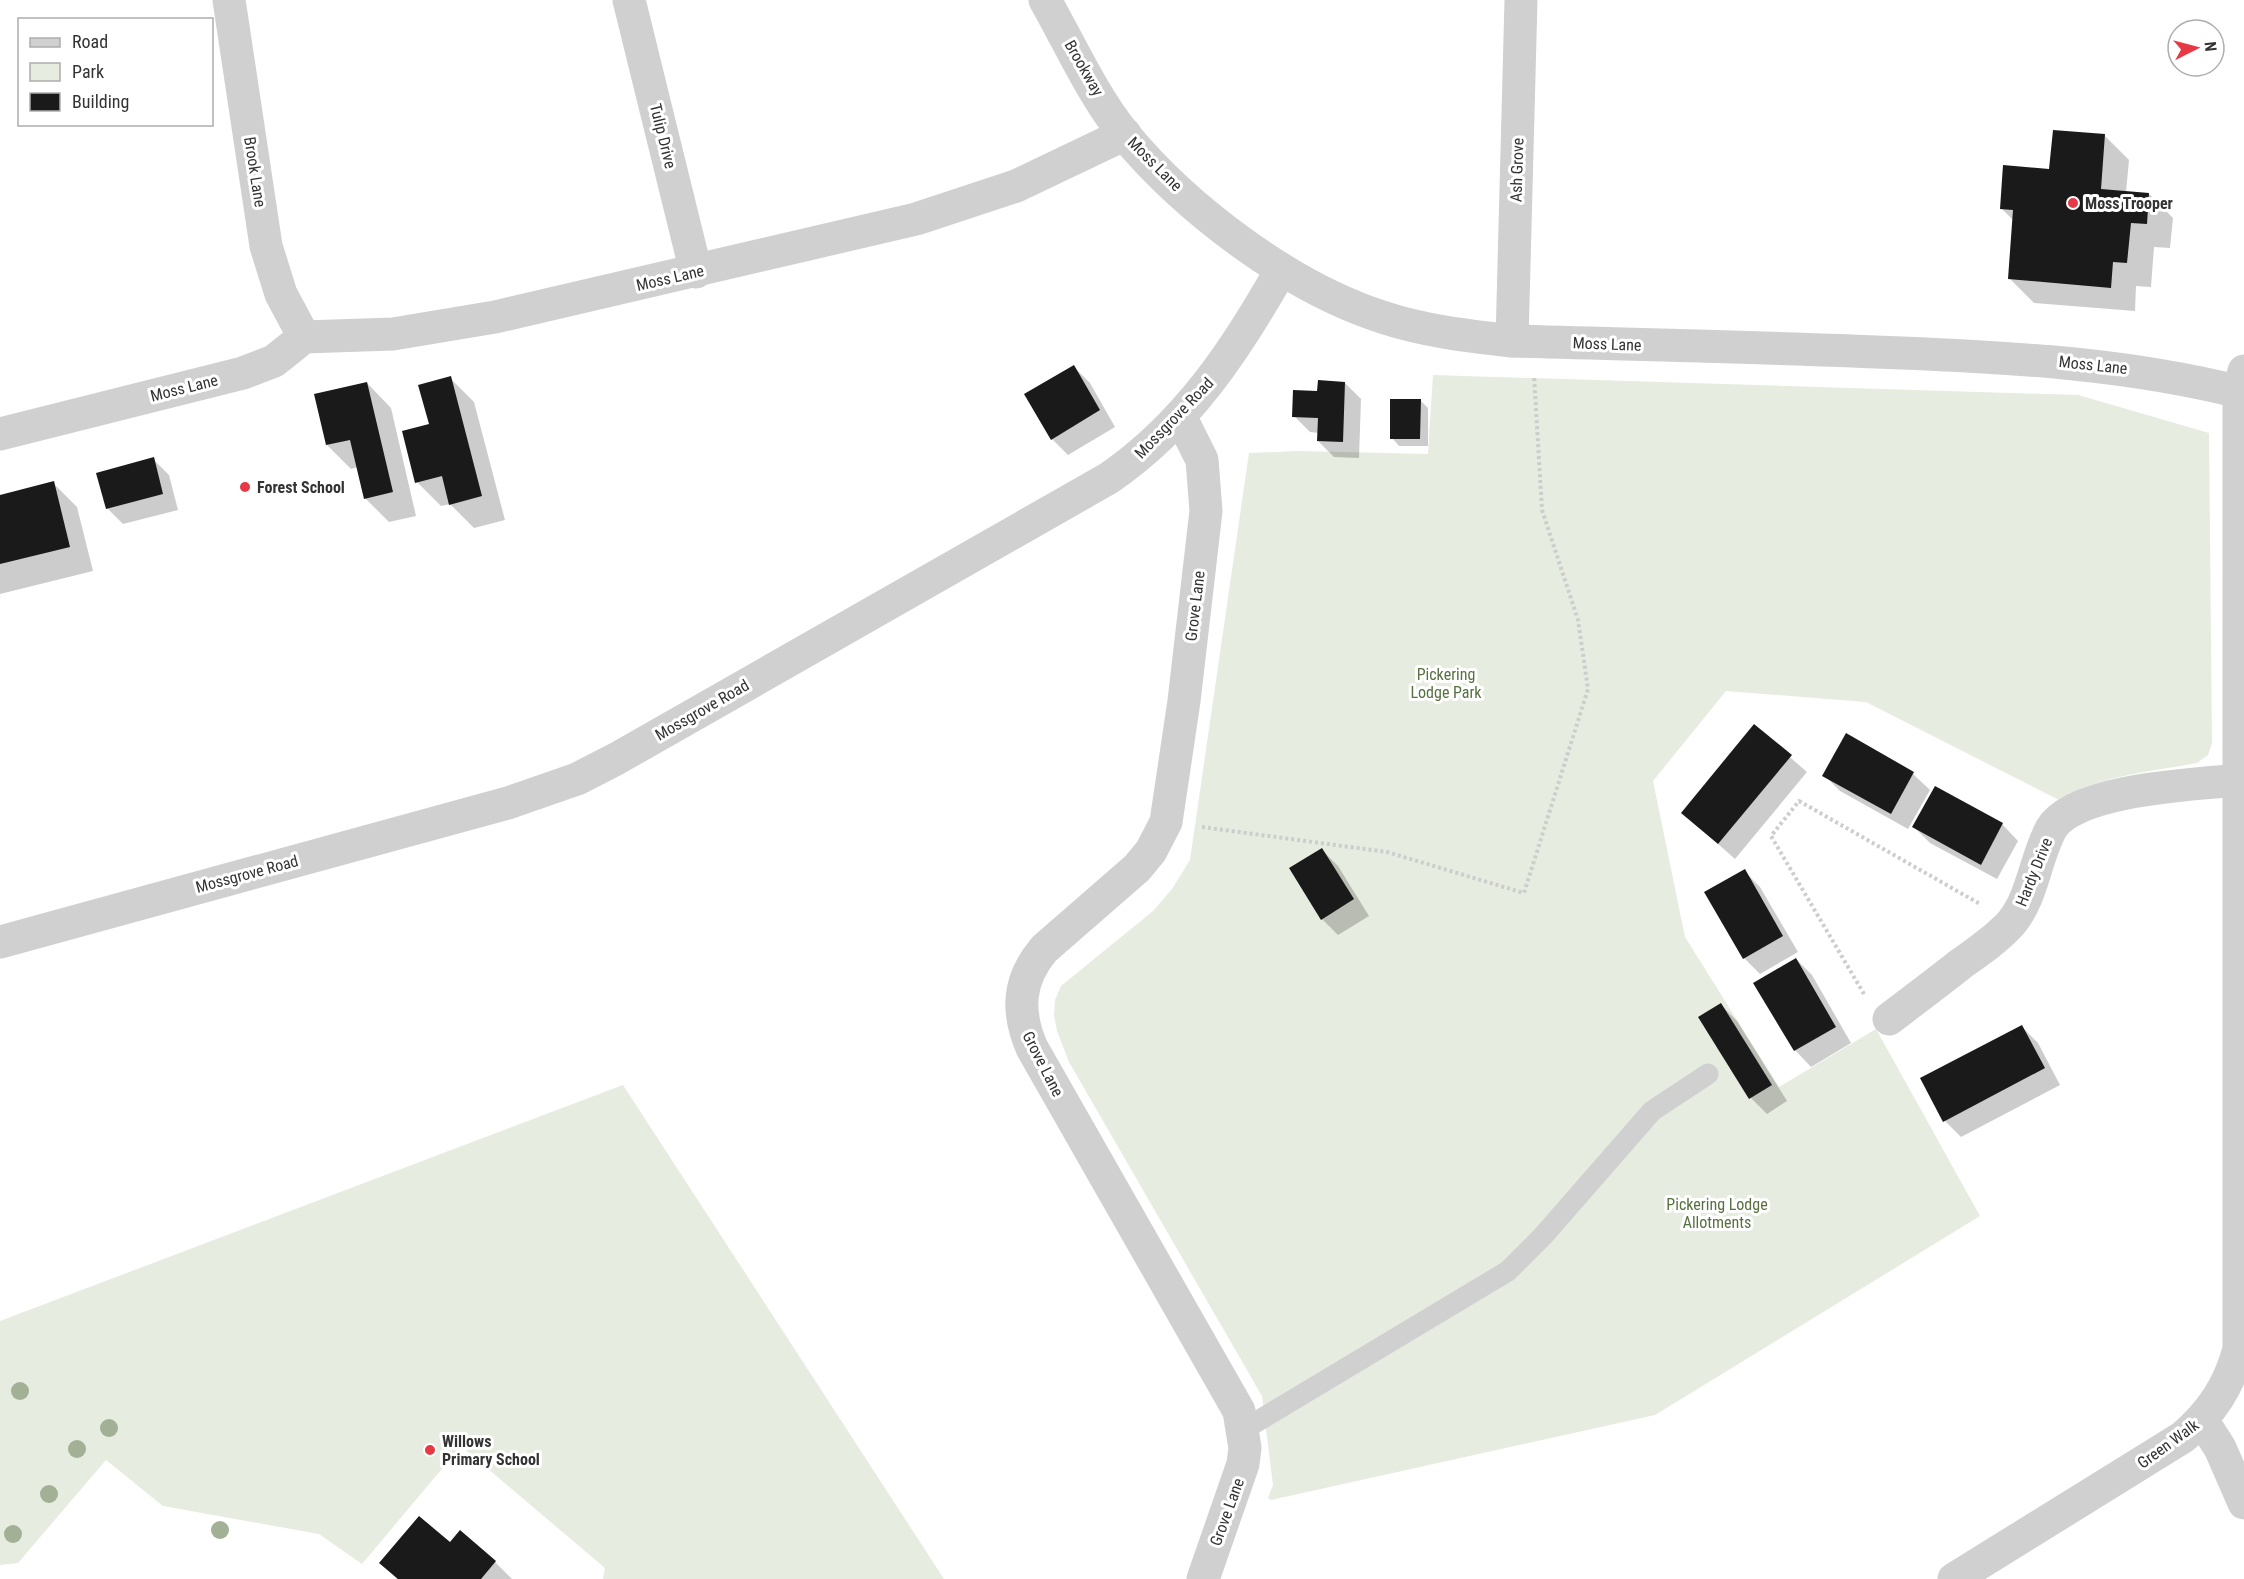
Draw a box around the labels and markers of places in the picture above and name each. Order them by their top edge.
place label: Moss Trooper [2085,194,2173,213]
marker: Moss Trooper [2066,196,2080,210]
place label: Forest School [257,478,345,497]
marker: Forest School [238,480,252,494]
place label: Willows Primary School [442,1432,540,1469]
marker: Willows Primary School [423,1443,437,1457]

